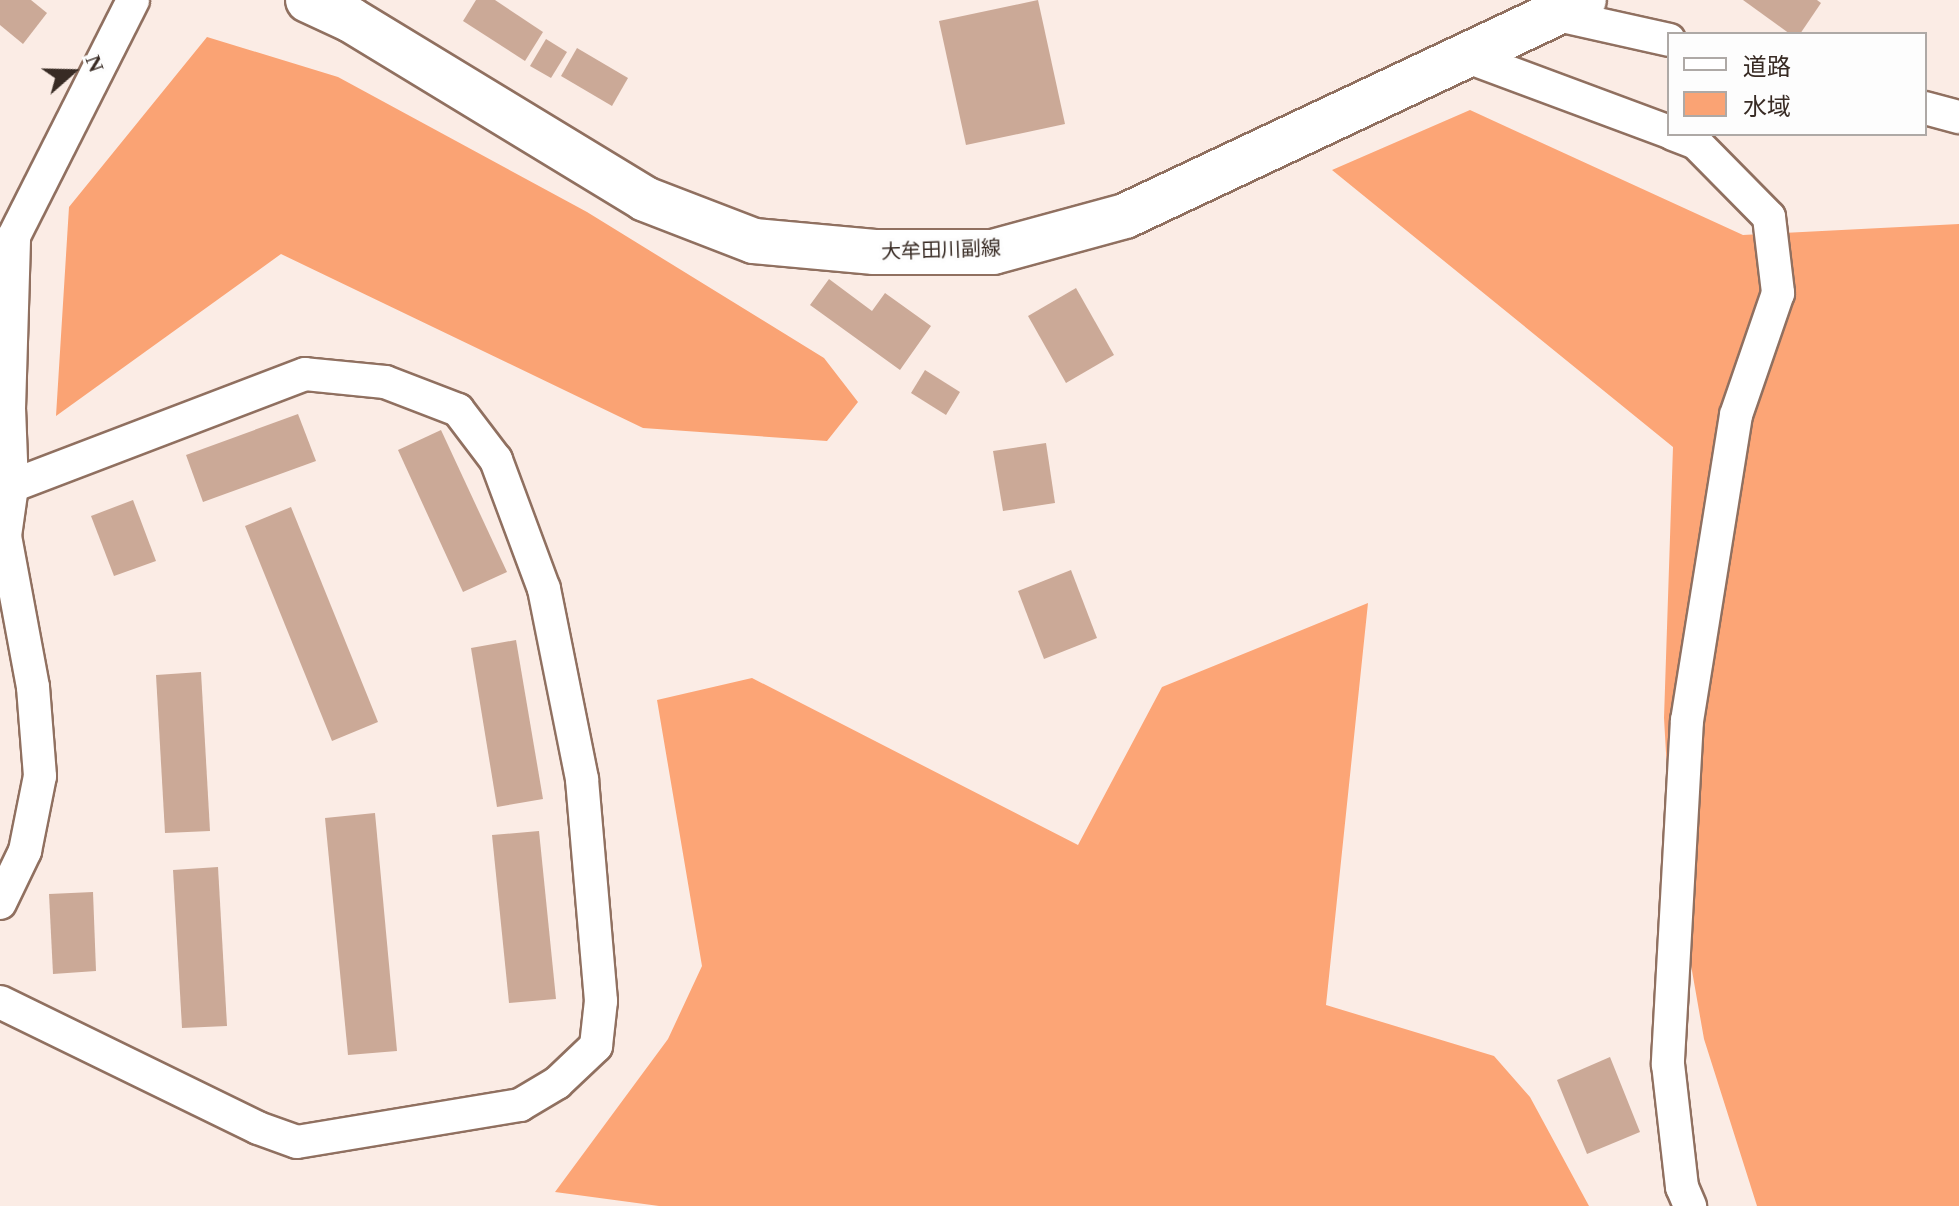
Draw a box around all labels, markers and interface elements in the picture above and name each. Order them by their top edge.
north arrow [32,32,112,112]
legend [1667,32,1927,136]
text: N [81,52,109,75]
text: 道路 [1743,54,1791,80]
text: 水域 [1743,94,1791,120]
street label: 大牟田川副線 [881,236,1001,264]

